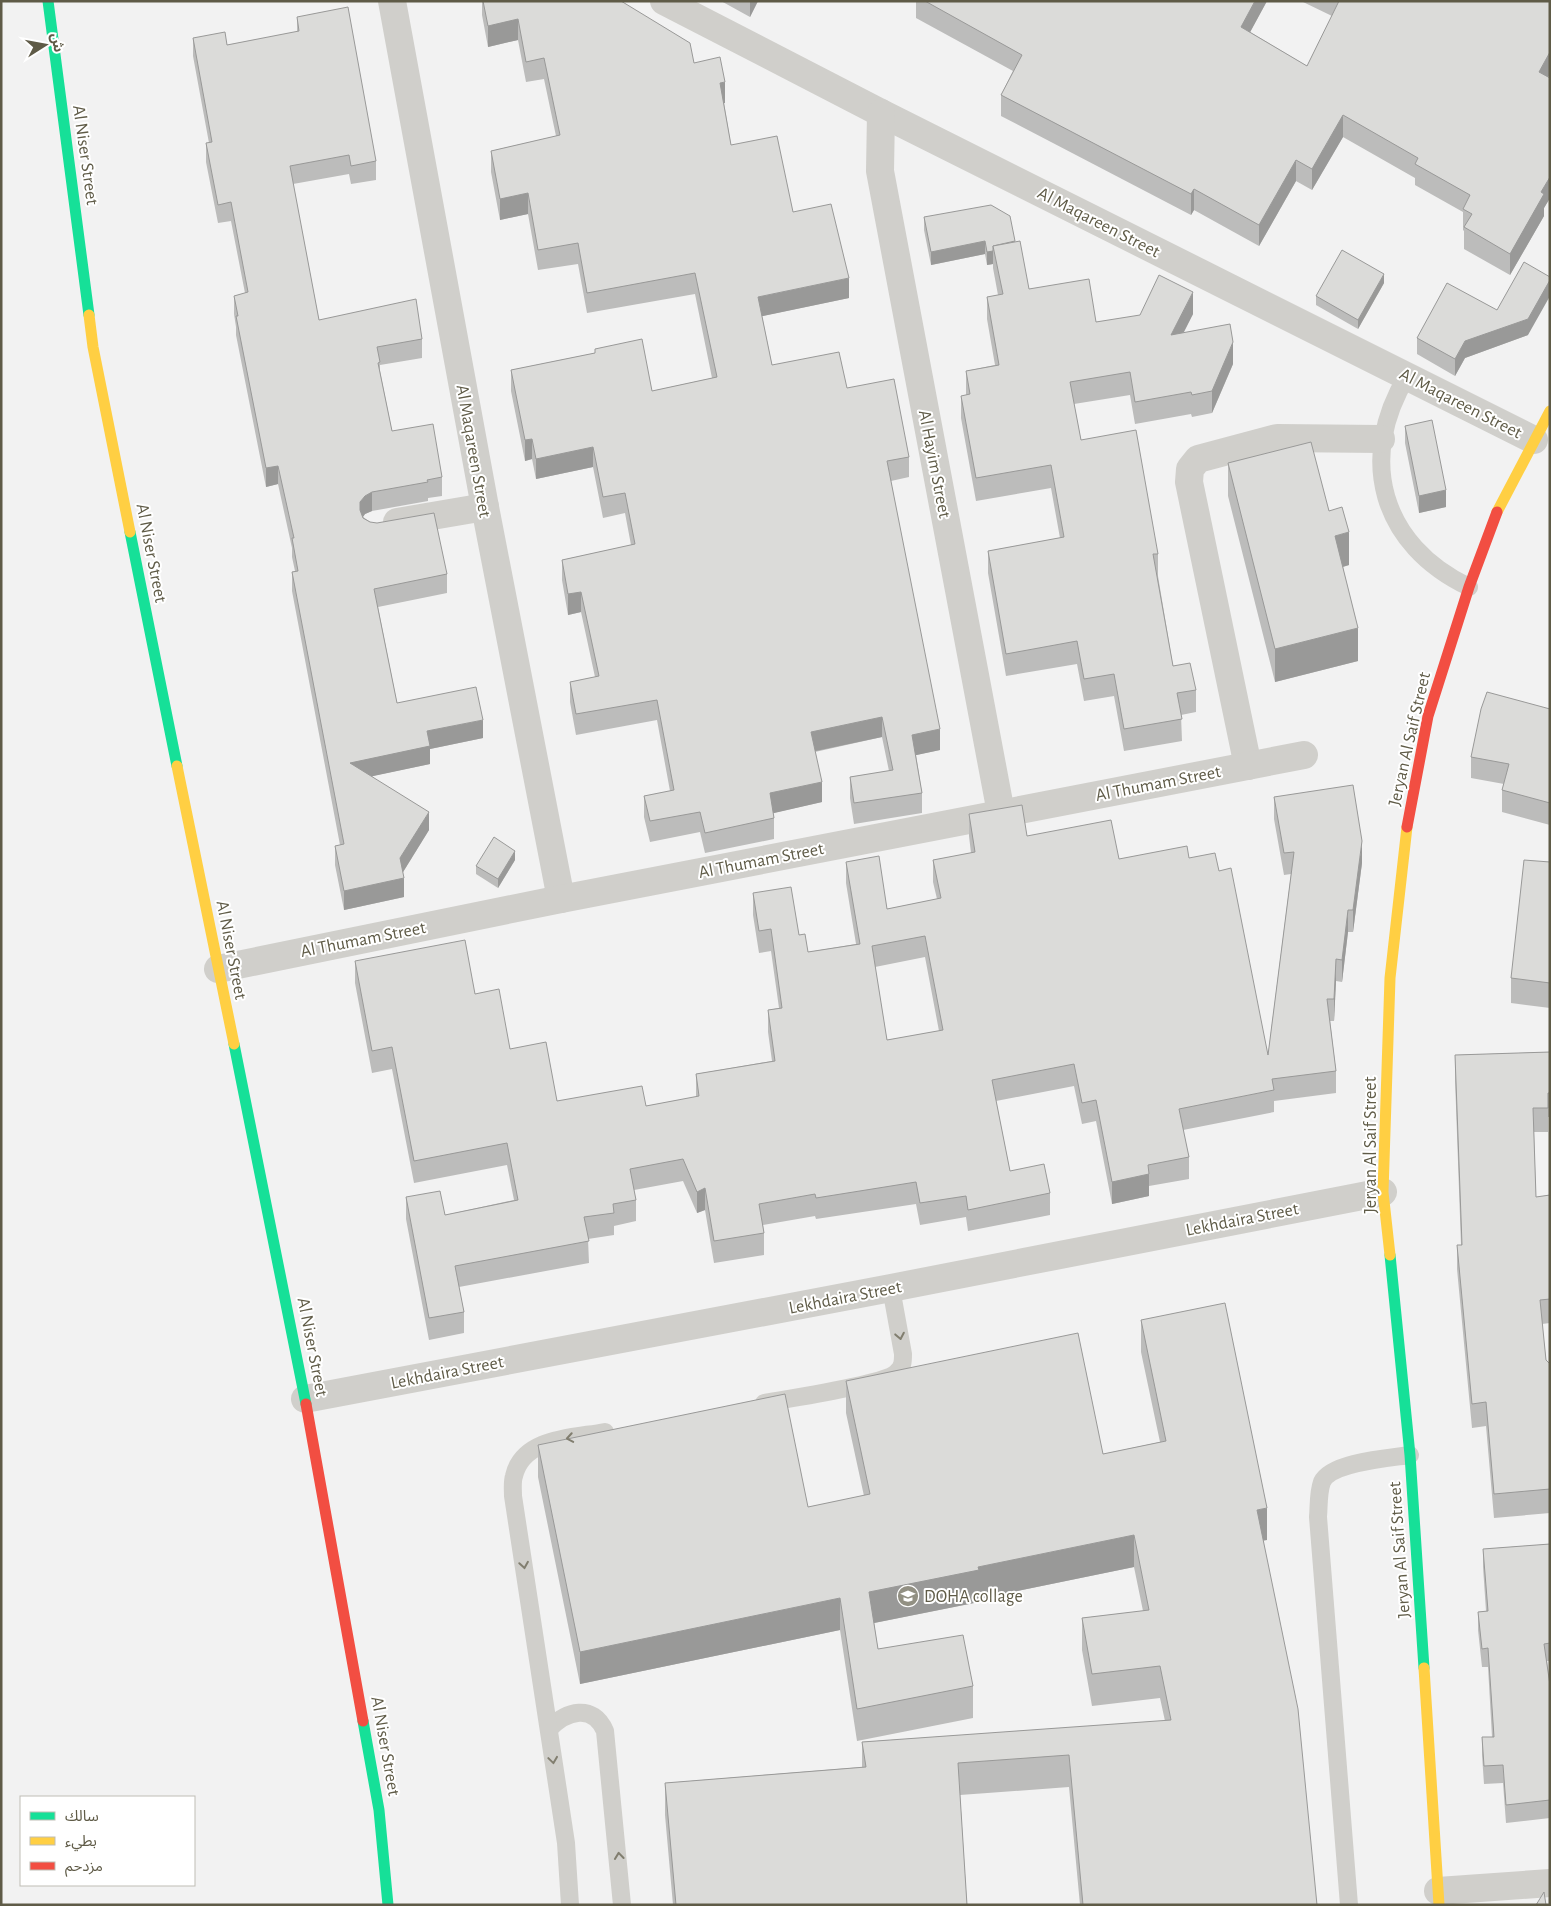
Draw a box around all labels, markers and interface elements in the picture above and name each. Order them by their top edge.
north arrow [20,20,70,70]
text: ش [48,32,66,53]
street label: Al Niser Street [69,104,101,206]
street label: Al Maqareen Street [1035,184,1163,262]
street label: Al Maqareen Street [1397,365,1525,443]
street label: Al Maqareen Street [452,383,494,519]
street label: Al Hayim Street [915,409,953,520]
street label: Al Niser Street [133,502,169,605]
street label: Jeryan Al Saif Street [1386,670,1434,808]
street label: Al Thumam Street [1094,763,1223,805]
street label: Al Thumam Street [697,840,826,882]
street label: Al Niser Street [213,899,249,1002]
street label: Al Thumam Street [299,919,428,961]
street label: Jeryan Al Saif Street [1362,1076,1380,1213]
street label: Lekhdaira Street [1184,1200,1300,1240]
street label: Lekhdaira Street [787,1278,903,1318]
street label: Al Niser Street [294,1296,330,1399]
one-way arrow [894,1332,904,1341]
street label: Lekhdaira Street [389,1353,505,1393]
one-way arrow [566,1433,575,1443]
street label: Jeryan Al Saif Street [1386,1481,1414,1619]
one-way arrow [518,1561,528,1569]
school or university icon: DOHA collage [896,1584,920,1608]
place label: DOHA collage [924,1588,1023,1606]
street label: Al Niser Street [367,1695,403,1798]
one-way arrow [548,1756,558,1765]
legend [20,1796,195,1886]
text: سالك [65,1809,99,1824]
text: بطيء [65,1834,97,1852]
one-way arrow [614,1852,625,1860]
text: مزدحم [65,1859,103,1877]

